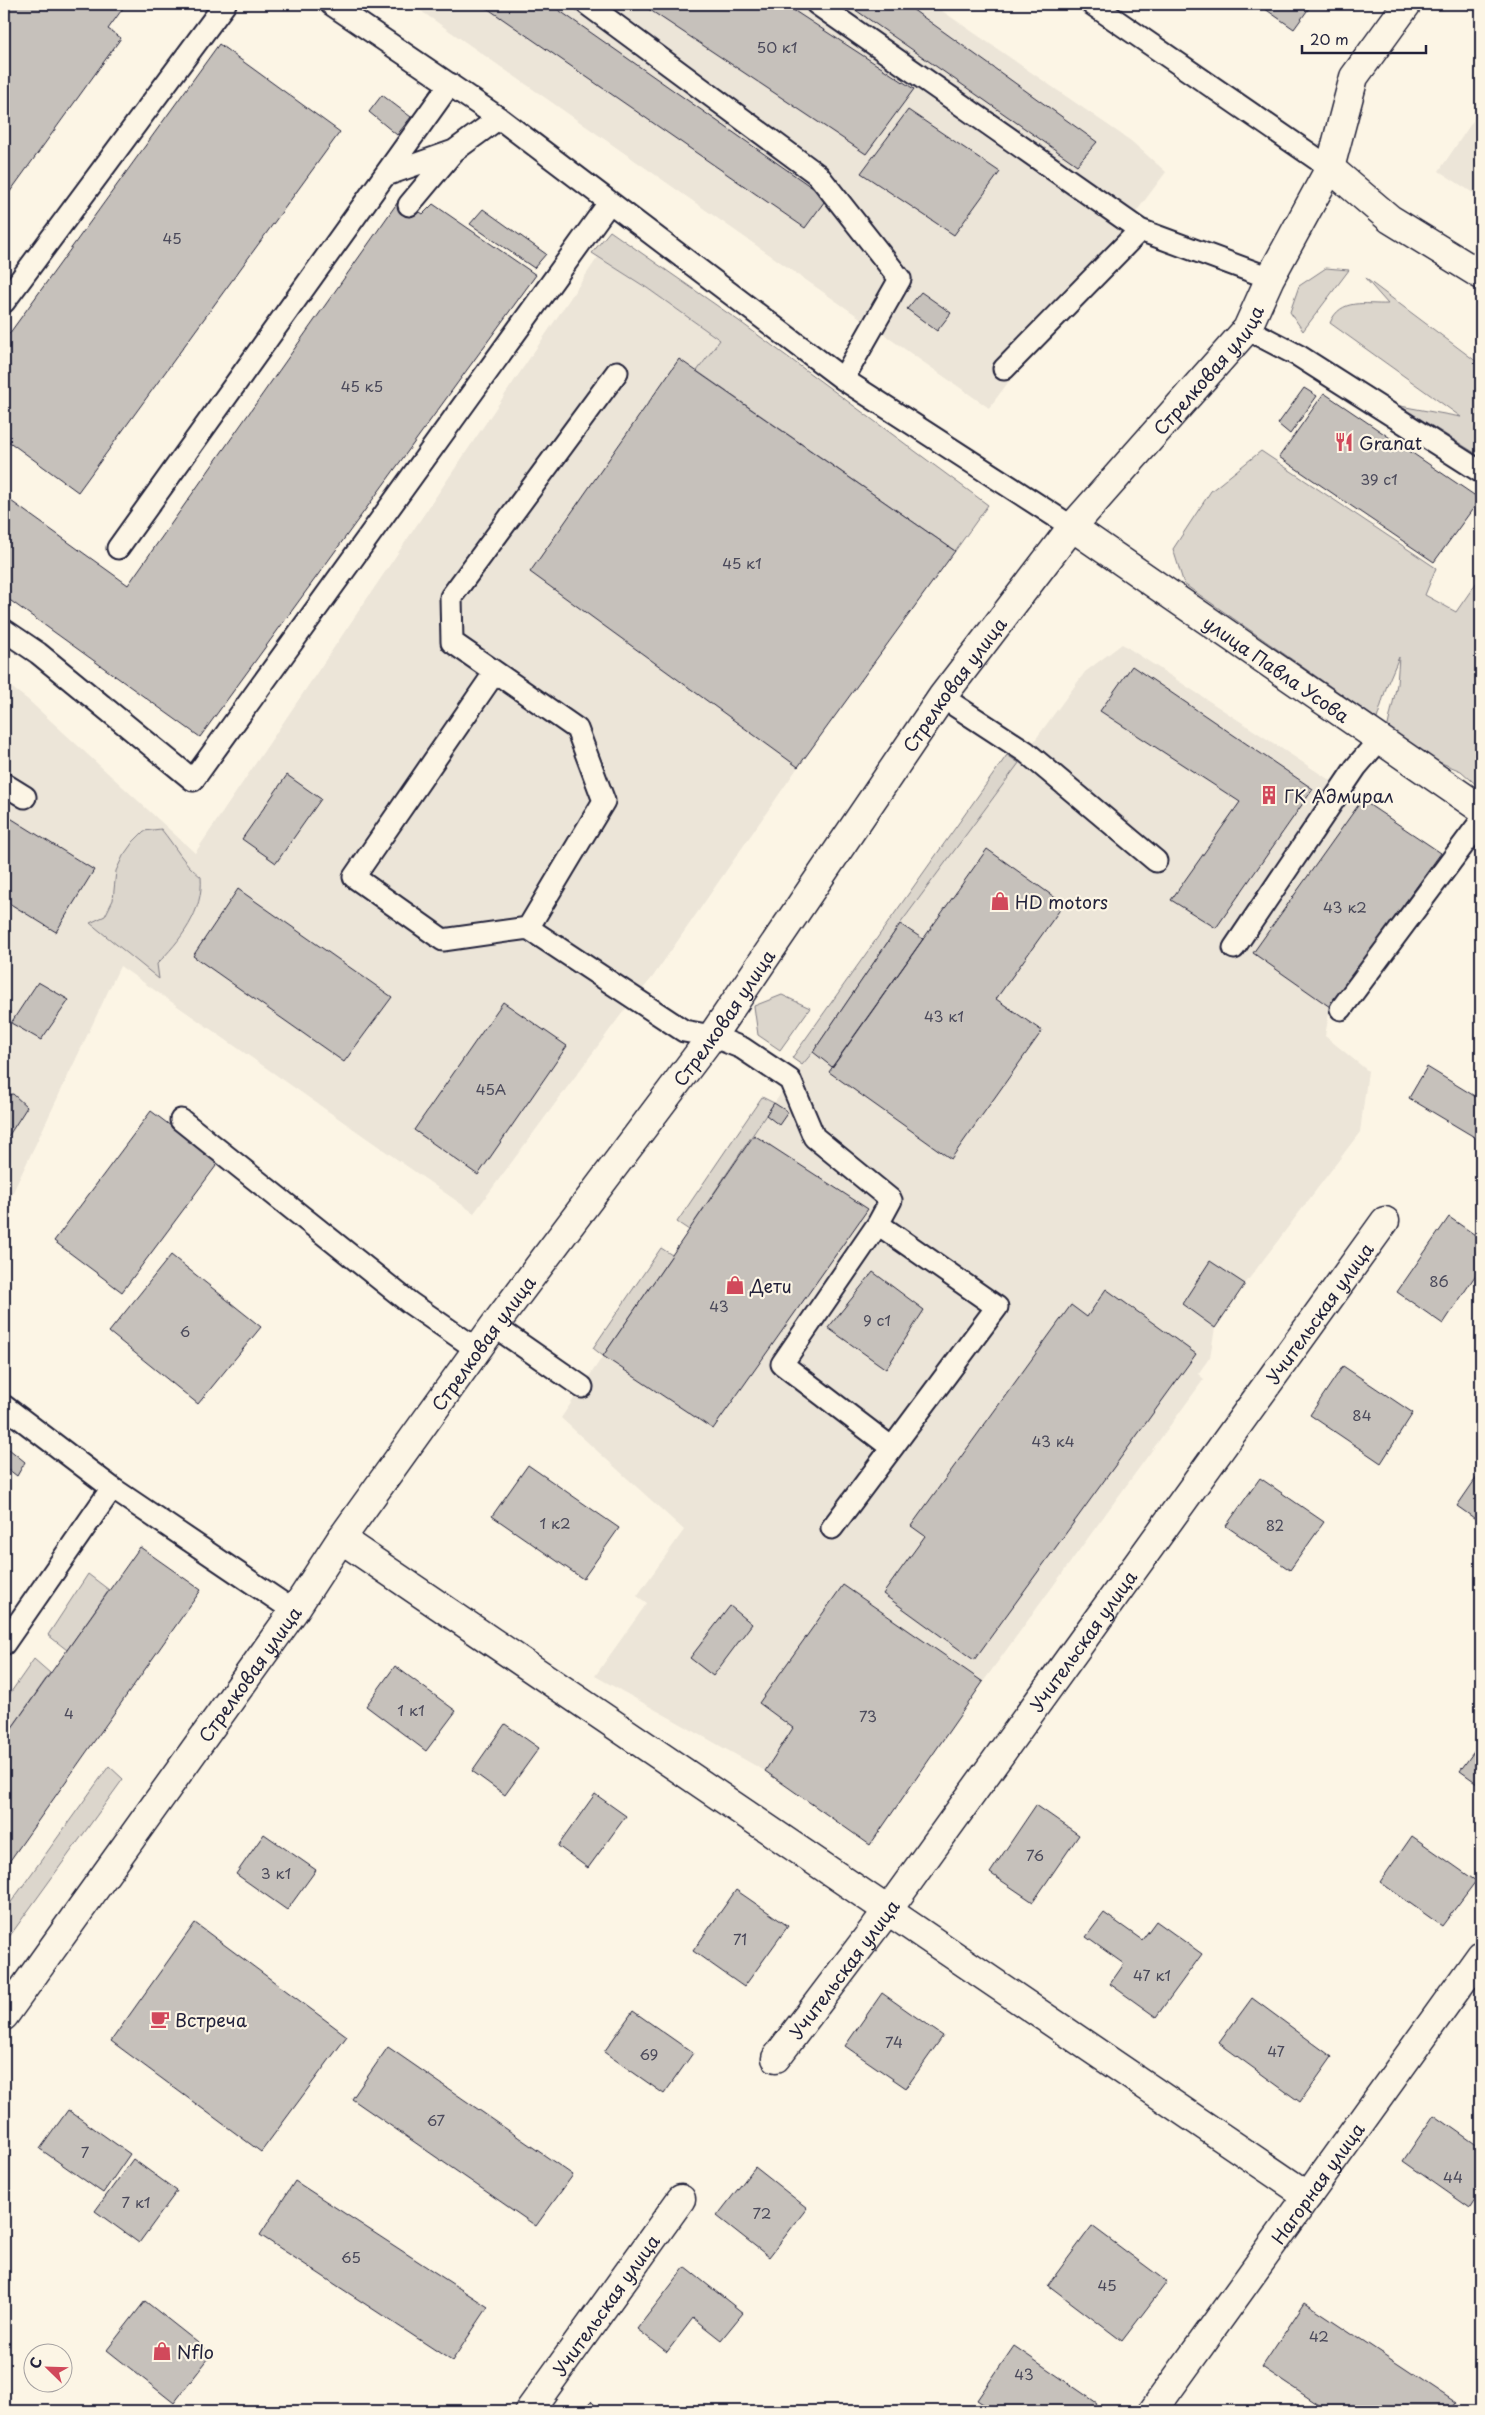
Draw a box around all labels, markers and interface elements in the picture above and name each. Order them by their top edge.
scale bar [1302,22,1426,54]
text: 20 m [1310,27,1349,50]
house number: 50 к1 [757,35,797,58]
house number: 45 [162,226,182,249]
street label: Стрелковая улица [1146,300,1270,440]
house number: 45 к5 [341,374,383,397]
place label: Granat [1359,429,1422,456]
restaurant icon: Granat [1333,431,1355,453]
house number: 39 с1 [1360,467,1398,490]
house number: 45 к1 [722,551,762,574]
street label: улица Павла Усова [1198,608,1356,729]
street label: Стрелковая улица [895,610,1013,757]
place label: ГК Адмирал [1284,782,1394,809]
building icon: ГК Адмирал [1258,784,1280,806]
place label: HD motors [1015,888,1108,915]
shop icon: HD motors [989,890,1011,912]
house number: 43 к2 [1323,895,1367,918]
street label: Стрелковая улица [666,943,781,1091]
house number: 43 к1 [924,1004,964,1027]
house number: 45А [476,1077,506,1100]
street label: Учительская улица [1259,1236,1379,1389]
street label: Стрелковая улица [424,1269,542,1416]
house number: 86 [1429,1269,1449,1292]
place label: Дети [749,1272,792,1299]
shop icon: Дети [724,1274,746,1296]
house number: 43 [709,1294,729,1317]
house number: 9 с1 [863,1308,891,1331]
house number: 6 [180,1319,190,1342]
house number: 84 [1352,1403,1372,1426]
house number: 43 к4 [1031,1429,1075,1452]
house number: 1 к2 [539,1511,571,1534]
house number: 82 [1266,1513,1284,1536]
street label: Учительская улица [1022,1564,1143,1717]
street label: Стрелковая улица [191,1600,307,1747]
house number: 1 к1 [397,1698,425,1721]
house number: 4 [64,1701,74,1724]
house number: 73 [859,1704,877,1727]
house number: 76 [1026,1843,1044,1866]
house number: 3 к1 [261,1861,291,1884]
street label: Учительская улица [782,1893,906,2044]
house number: 71 [733,1927,747,1950]
house number: 47 к1 [1133,1963,1171,1986]
place label: Встреча [175,2006,247,2033]
cafe icon: Встреча [149,2008,171,2030]
house number: 74 [885,2030,903,2053]
house number: 47 [1267,2039,1285,2062]
house number: 69 [640,2042,658,2065]
house number: 67 [427,2108,446,2131]
street label: Нагорная улица [1264,2116,1371,2249]
house number: 7 [81,2140,90,2163]
house number: 44 [1443,2165,1463,2188]
house number: 7 к1 [121,2190,151,2213]
house number: 72 [753,2201,771,2224]
street label: Учительская улица [545,2228,666,2381]
house number: 65 [341,2245,361,2268]
house number: 45 [1097,2273,1117,2296]
house number: 42 [1309,2324,1329,2347]
place label: Nflo [177,2338,214,2365]
shop icon: Nflo [151,2340,173,2362]
north arrow [22,2342,72,2392]
text: С [24,2354,47,2372]
house number: 43 [1014,2362,1034,2385]

